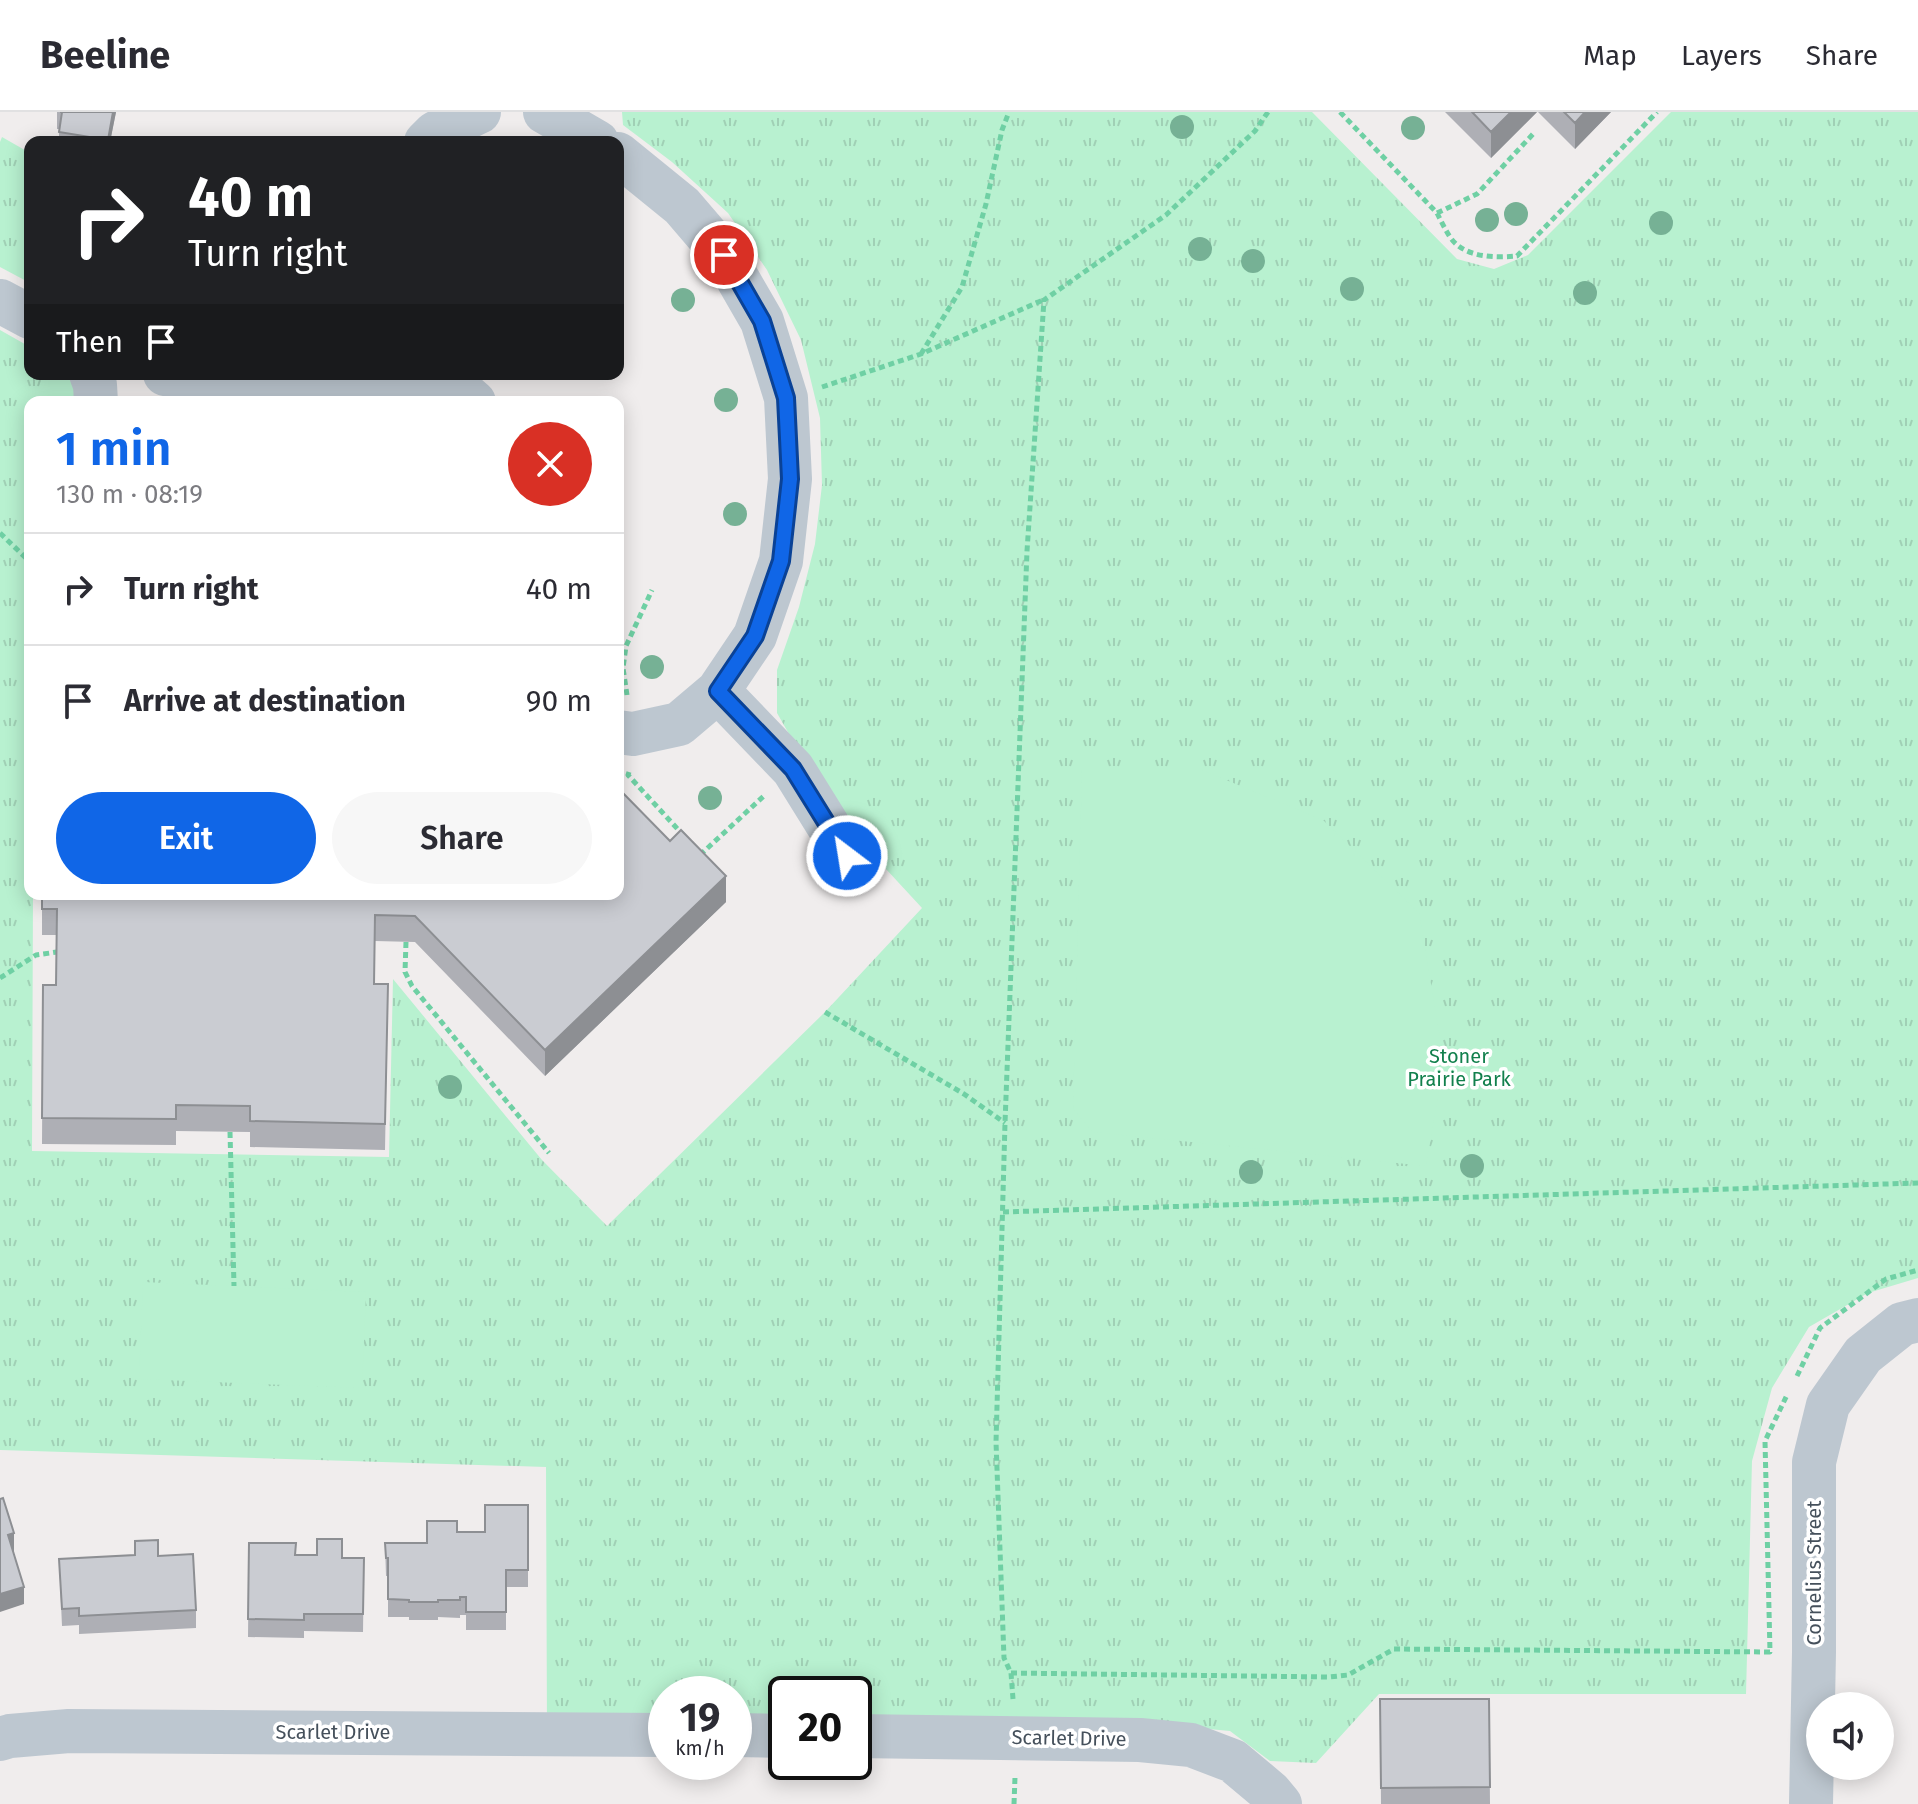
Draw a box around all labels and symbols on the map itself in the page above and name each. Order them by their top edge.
pin [690,221,758,289]
position arrow [805,814,889,898]
park label: Stoner Prairie Park [1407,1044,1512,1091]
street label: Cornelius Street [1802,1500,1826,1645]
speed limit sign: 20 [768,1676,872,1780]
street label: Scarlet Drive [276,1720,390,1744]
street label: Scarlet Drive [1011,1725,1127,1751]

